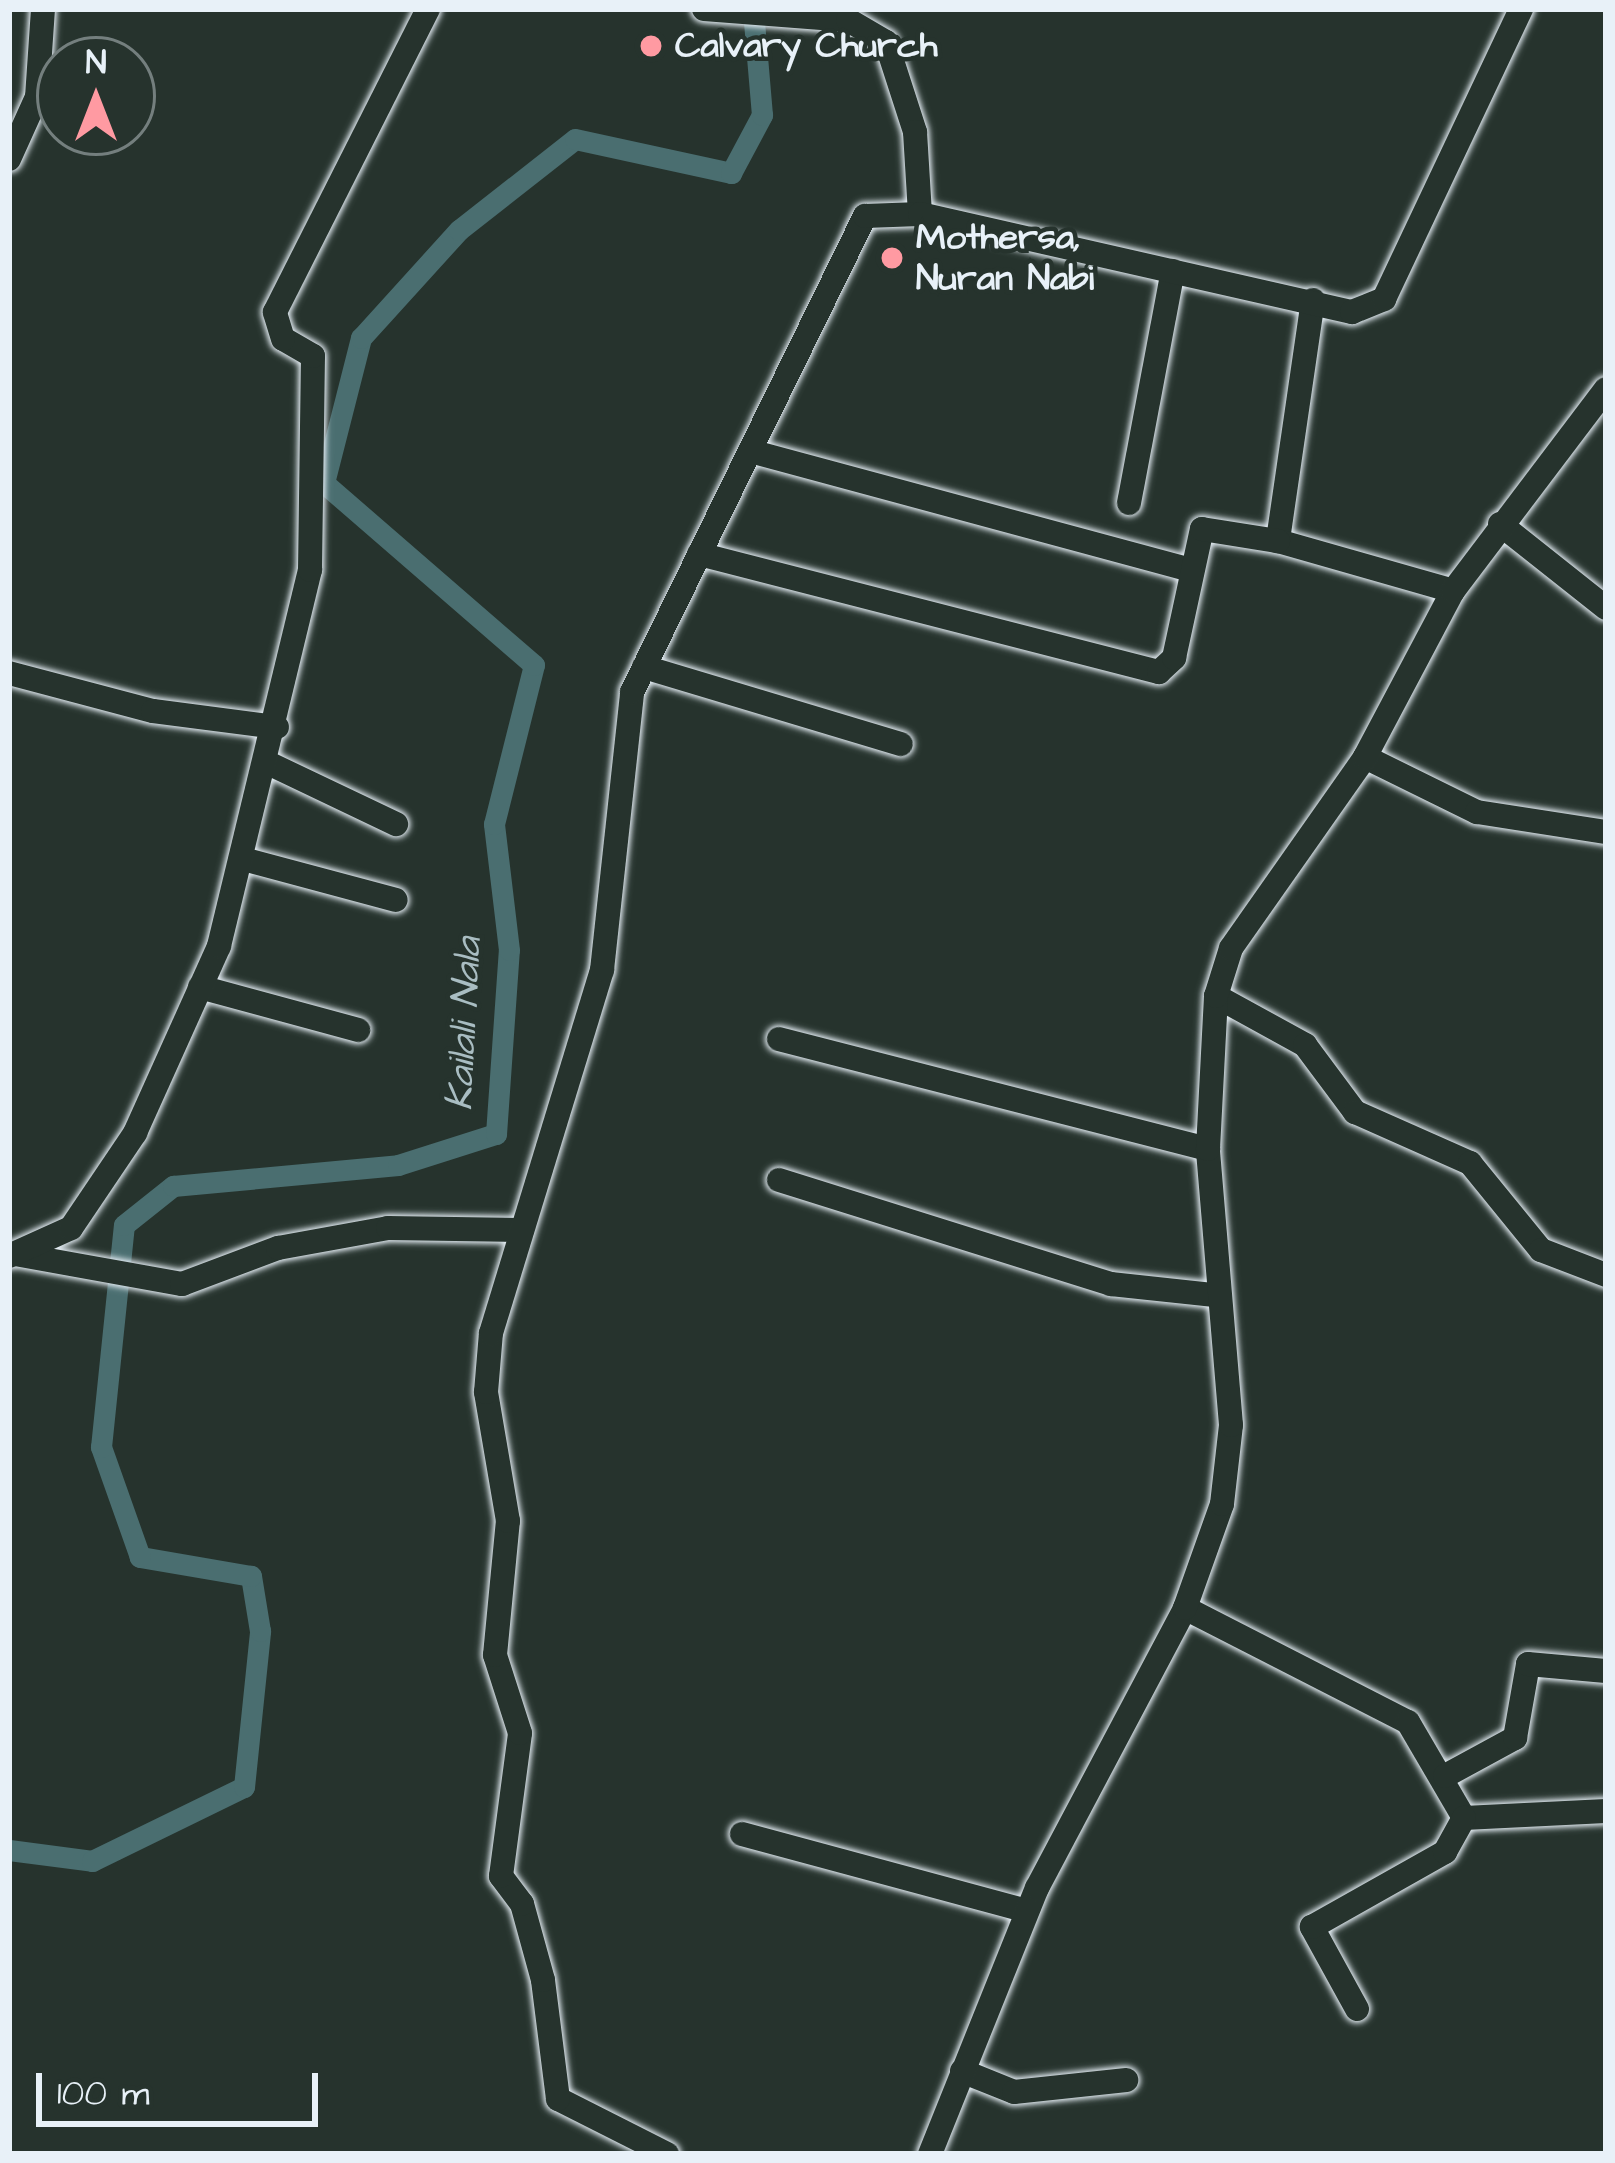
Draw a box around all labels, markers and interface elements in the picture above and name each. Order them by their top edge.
place label: Calvary Church [675,24,938,68]
marker: Calvary Church [638,33,664,59]
north arrow [36,36,156,156]
text: N [86,40,106,86]
place label: Mothersa, Nuran Nabi [916,215,1094,300]
marker: Mothersa, Nuran Nabi [879,245,905,271]
water label: Kailali Nala [437,936,493,1112]
scale bar [42,2049,324,2123]
text: 100 m [57,2068,149,2119]

